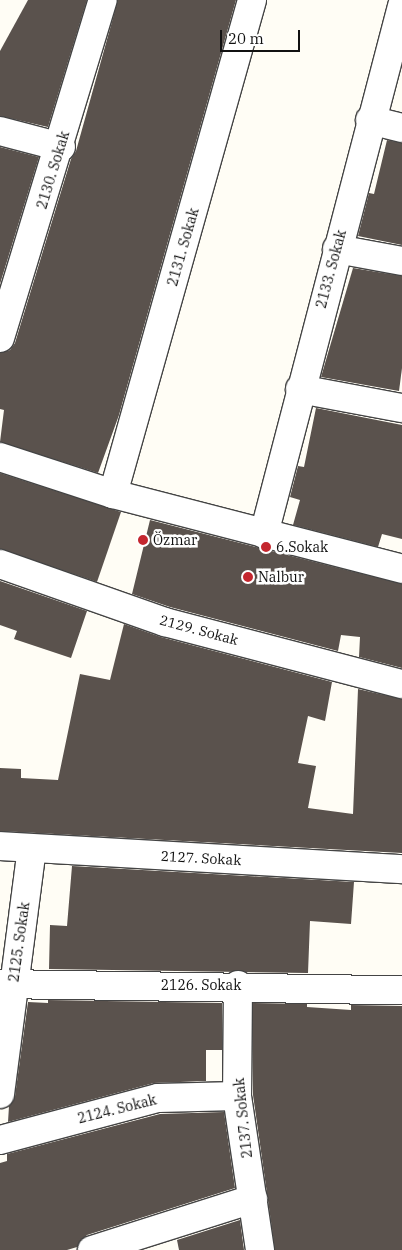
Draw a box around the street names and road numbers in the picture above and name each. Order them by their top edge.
street label: 2130. Sokak [33,129,73,211]
street label: 2131. Sokak [164,206,202,288]
street label: 2133. Sokak [312,228,350,310]
street label: 2129. Sokak [158,611,240,649]
street label: 2127. Sokak [160,847,242,869]
street label: 2125. Sokak [5,901,33,983]
street label: 2126. Sokak [161,977,241,993]
street label: 2137. Sokak [230,1077,256,1159]
street label: 2124. Sokak [76,1091,158,1127]

